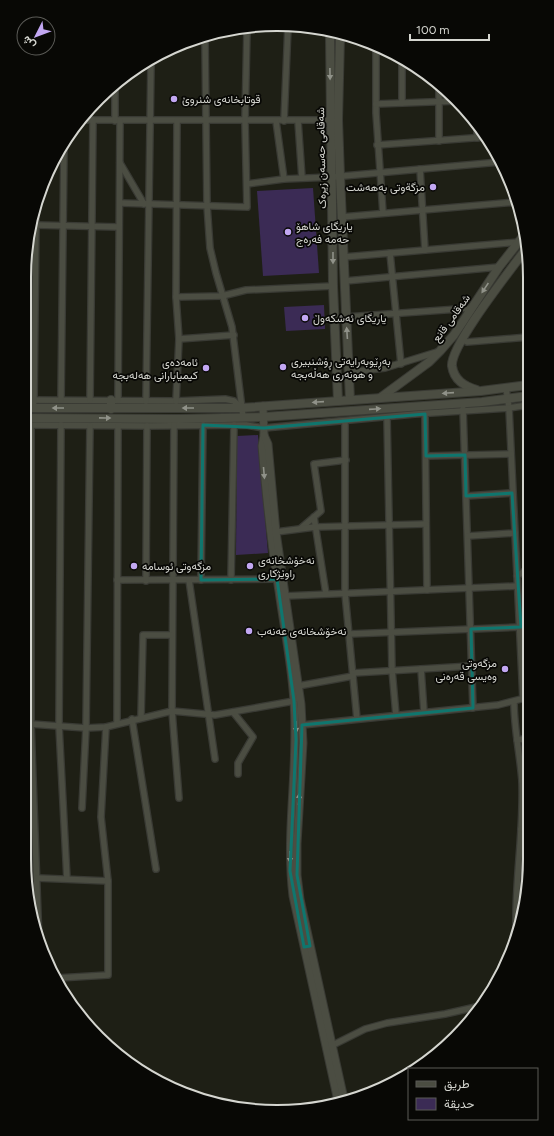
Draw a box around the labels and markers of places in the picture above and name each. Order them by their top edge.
place label: قوتابخانەی شنروێ [182,93,261,106]
marker: قوتابخانەی شنروێ [169,94,179,104]
place label: مزگةوتى بەھەشت [346,181,425,194]
marker: مزگةوتى بەھەشت [428,182,438,192]
place label: یاریگای شاهۆ حەمە فەرەج [296,220,353,247]
marker: یاریگای شاهۆ حەمە فەرەج [283,227,293,237]
place label: یاریگای ئەشکەوڵ [313,312,386,325]
marker: یاریگای ئەشکەوڵ [300,313,310,323]
place label: بەڕێوبەرایەتی ڕۆشنبیری و هونەری هەڵەبجە [291,355,391,381]
place label: ئامەدەی کیمیابارانی هەلەبجە [113,356,198,382]
marker: بەڕێوبەرایەتی ڕۆشنبیری و هونەری هەڵەبجە [278,362,288,372]
marker: ئامەدەی کیمیابارانی هەلەبجە [201,363,211,373]
place label: نەخۆشخانەی راوێژکاری [258,554,315,580]
place label: مزگەوتی ئوسامە [142,560,211,573]
marker: مزگەوتی ئوسامە [129,561,139,571]
marker: نەخۆشخانەی راوێژکاری [245,561,255,571]
place label: نەخۆشخانەی عەنەب [257,625,346,638]
marker: نەخۆشخانەی عەنەب [244,626,254,636]
place label: مزگەوتی وەیسی قەرەنی [435,657,497,683]
marker: مزگەوتی وەیسی قەرەنی [500,664,510,674]

